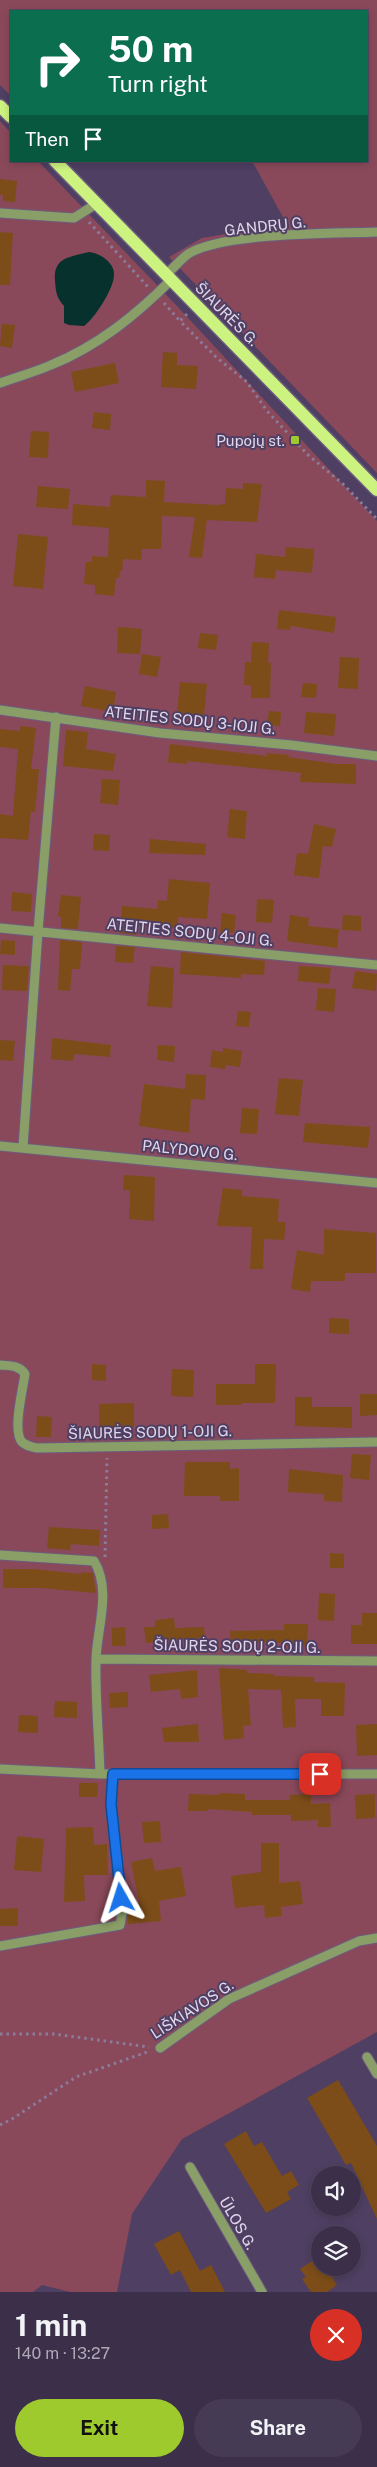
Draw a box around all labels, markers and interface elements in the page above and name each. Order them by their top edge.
text: 50 m [108,29,193,70]
icon: right [25,30,90,95]
text: Turn right [108,71,208,97]
icon: arrive [79,125,107,153]
text: Then [25,128,69,150]
street label: GANDRŲ G. [223,213,307,239]
street label: ŠIAURĖS G. [192,278,263,349]
place label: Pupojų st. [216,432,285,449]
marker: Pupojų st. [289,434,301,446]
street label: ATEITIES SODŲ 3-IOJI G. [104,703,276,737]
street label: ATEITIES SODŲ 4-OJI G. [106,915,274,949]
street label: PALYDOVO G. [141,1137,239,1163]
street label: ŠIAURĖS SODŲ 1-OJI G. [68,1421,232,1442]
street label: ŠIAURĖS SODŲ 2-OJI G. [153,1635,321,1656]
pin [299,1753,341,1795]
icon: arrive [306,1760,334,1788]
position arrow [94,1871,146,1923]
street label: LIŠKIAVOS G. [147,1976,237,2042]
map controls [311,2166,361,2276]
button: sound [311,2166,361,2216]
street label: ŪLOS G. [216,2194,260,2252]
button: layers [311,2226,361,2276]
text: 1 min [15,2307,87,2343]
button: close [310,2309,362,2361]
text: 140 m · 13:27 [15,2344,110,2363]
button: Exit [15,2399,184,2457]
button: Share [194,2399,362,2457]

